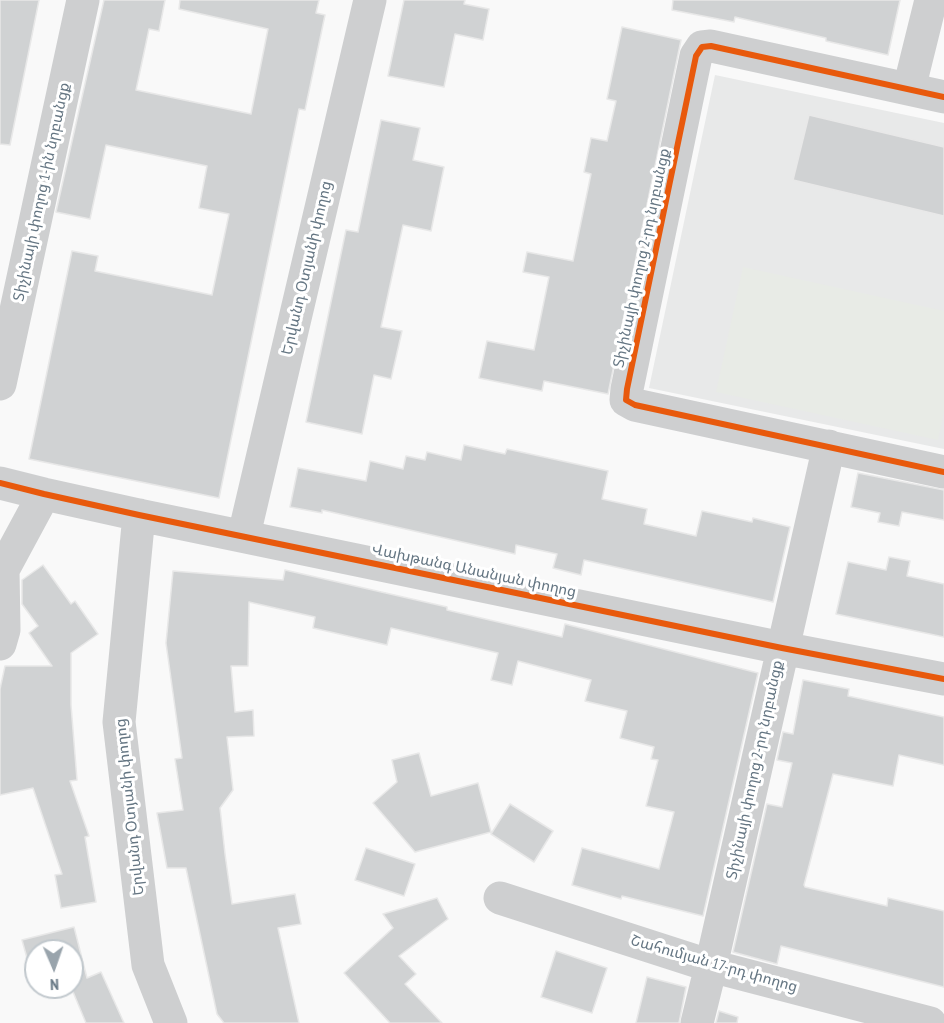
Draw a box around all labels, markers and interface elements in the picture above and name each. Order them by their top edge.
street label: Տիչինայի փողոց 1-ին նրբանցք [10,81,74,303]
street label: Տիչինայի փողոց 2-րդ նրբանցք [610,147,674,369]
street label: Երվանդ Օտյանի փողոց [278,179,336,357]
street label: Վախթանգ Անանյան փողոց [370,541,578,601]
street label: Տիչինայի փողոց 2-րդ նրբանցք [723,659,787,881]
street label: Երվանդ Օտյանի փողոց [112,718,148,896]
street label: Շահումյան 17-րդ փողոց [628,932,800,996]
north arrow [24,939,84,999]
text: N [50,975,59,995]

